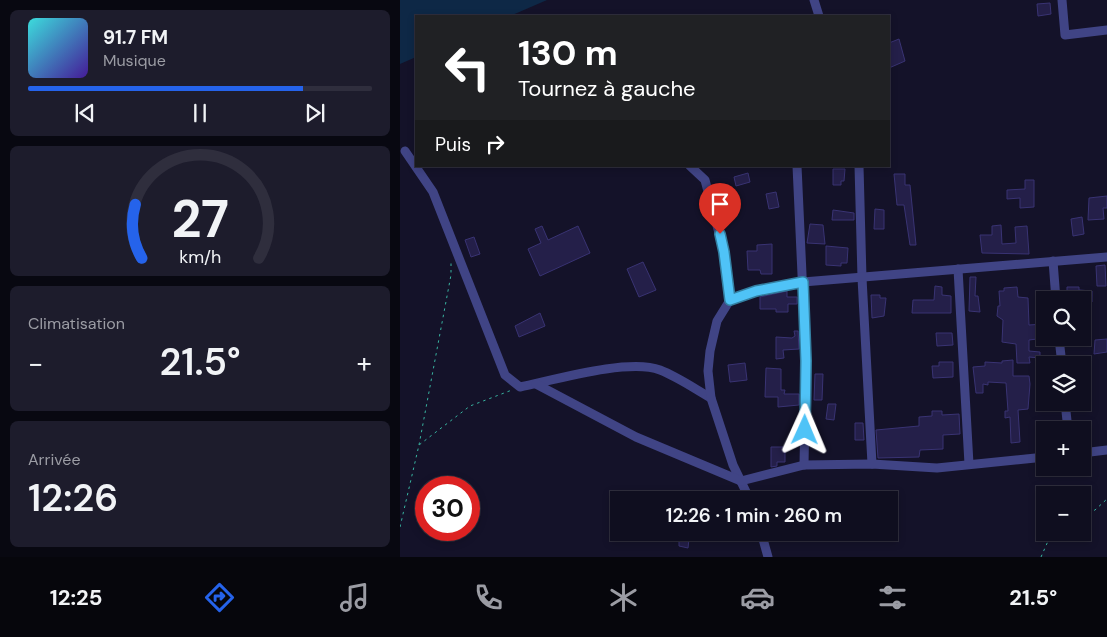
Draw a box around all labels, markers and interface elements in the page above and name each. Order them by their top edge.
text: 91.7 FM [103,25,168,50]
text: 130 m [518,30,618,76]
icon: left [435,35,500,100]
text: Musique [103,50,166,71]
text: Tournez à gauche [518,74,696,103]
icon: previous [71,99,99,127]
icon: pause [186,99,214,127]
icon: next [301,99,329,127]
icon: right [481,130,509,158]
text: Puis [435,132,471,157]
pin [699,183,741,234]
text: 27 [171,185,229,253]
icon: arrive [706,190,734,218]
text: km/h [179,245,221,269]
map controls [1036,291,1091,541]
button: search [1036,291,1091,346]
text: Climatisation [28,313,125,334]
text: 21.5° [159,337,241,387]
text: − [28,345,43,382]
text: + [357,345,372,382]
button: layers [1036,356,1091,411]
position arrow [778,403,830,455]
button: + [1036,421,1091,476]
text: Arrivée [28,449,81,470]
text: 12:26 [28,473,118,523]
speed limit sign: 30 [415,476,480,541]
button: − [1036,486,1091,541]
text: 12:26 · 1 min · 260 m [666,503,842,528]
icon: directions [202,580,237,615]
icon: music [337,580,372,615]
icon: phone [471,580,506,615]
icon: climate [606,580,641,615]
icon: car [740,580,775,615]
icon: filters [875,580,910,615]
text: 12:25 [50,583,102,612]
text: 21.5° [1009,583,1057,612]

